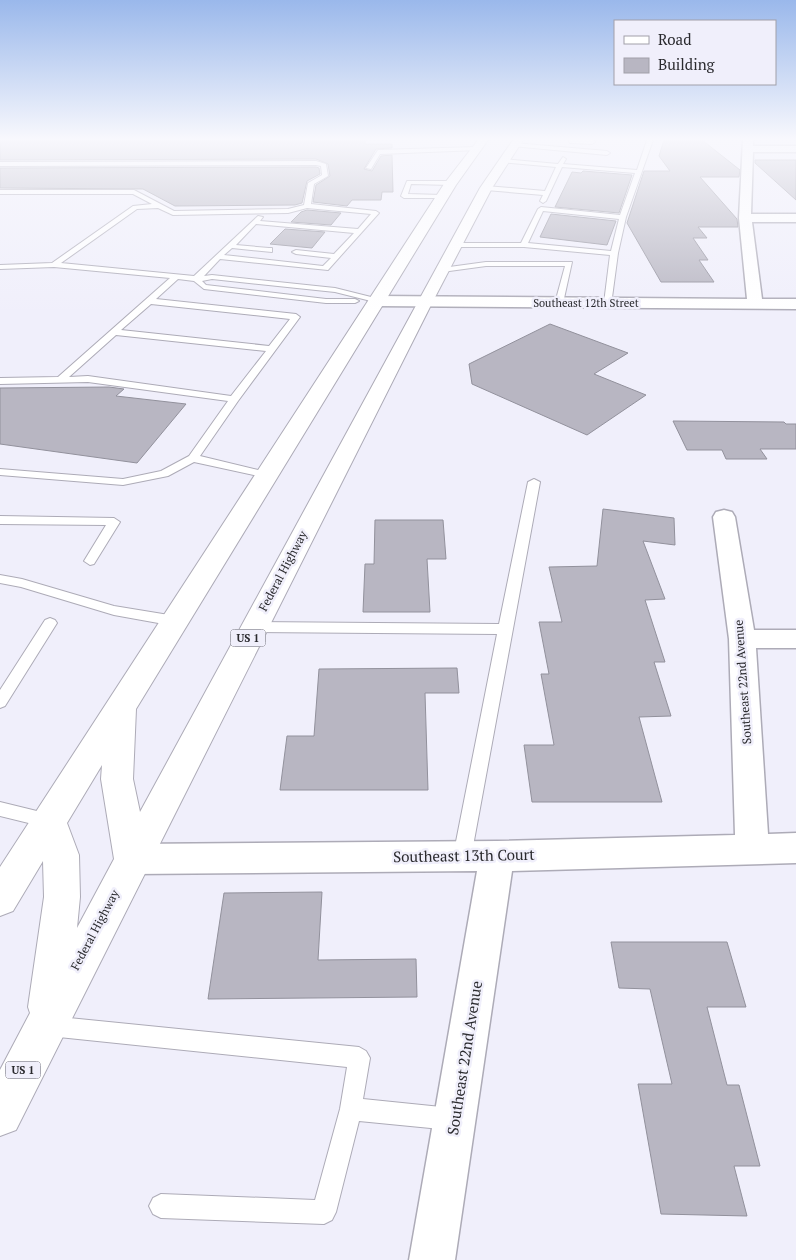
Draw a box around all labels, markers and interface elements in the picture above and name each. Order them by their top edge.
legend [614,20,776,85]
text: Road [658,29,691,49]
text: Building [658,54,716,74]
street label: Southeast 12th Street [533,296,639,310]
street label: Federal Highway [255,527,311,614]
street label: Southeast 22nd Avenue [731,619,754,745]
road number: US 1 [230,630,266,646]
street label: Southeast 13th Court [393,844,535,866]
street label: Federal Highway [67,886,123,973]
street label: Southeast 22nd Avenue [442,979,486,1136]
road number: US 1 [5,1062,40,1078]

